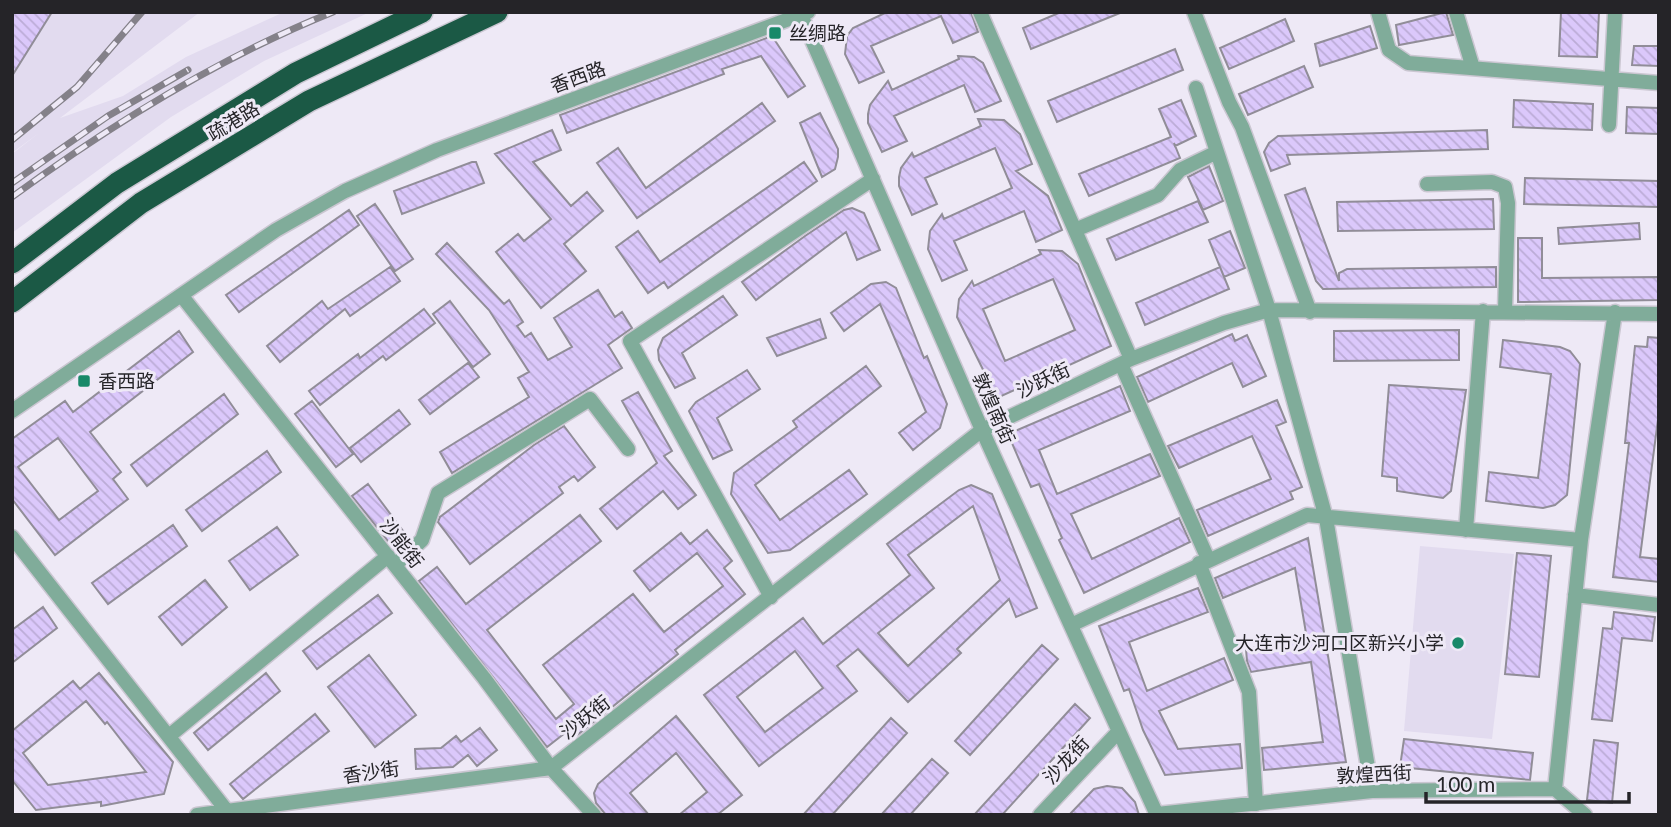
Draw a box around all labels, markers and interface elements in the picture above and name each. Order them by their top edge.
place label: 丝绸路 [789,21,846,44]
marker: 丝绸路 [767,25,783,41]
street label: 香西路 [547,56,609,97]
street label: 疏港路 [202,96,263,145]
street label: 沙跃街 [1012,357,1073,402]
street label: 敦煌南街 [968,368,1020,447]
place label: 香西路 [98,369,155,392]
marker: 香西路 [76,373,92,389]
street label: 沙能街 [376,513,429,572]
place label: 大连市沙河口区新兴小学 [1235,631,1444,654]
marker: 大连市沙河口区新兴小学 [1450,635,1466,651]
street label: 沙跃街 [555,690,614,743]
street label: 沙龙街 [1038,731,1093,788]
street label: 香沙街 [341,756,401,787]
street label: 敦煌西街 [1335,760,1413,787]
scale bar [1426,760,1629,804]
text: 100 m [1436,771,1495,796]

